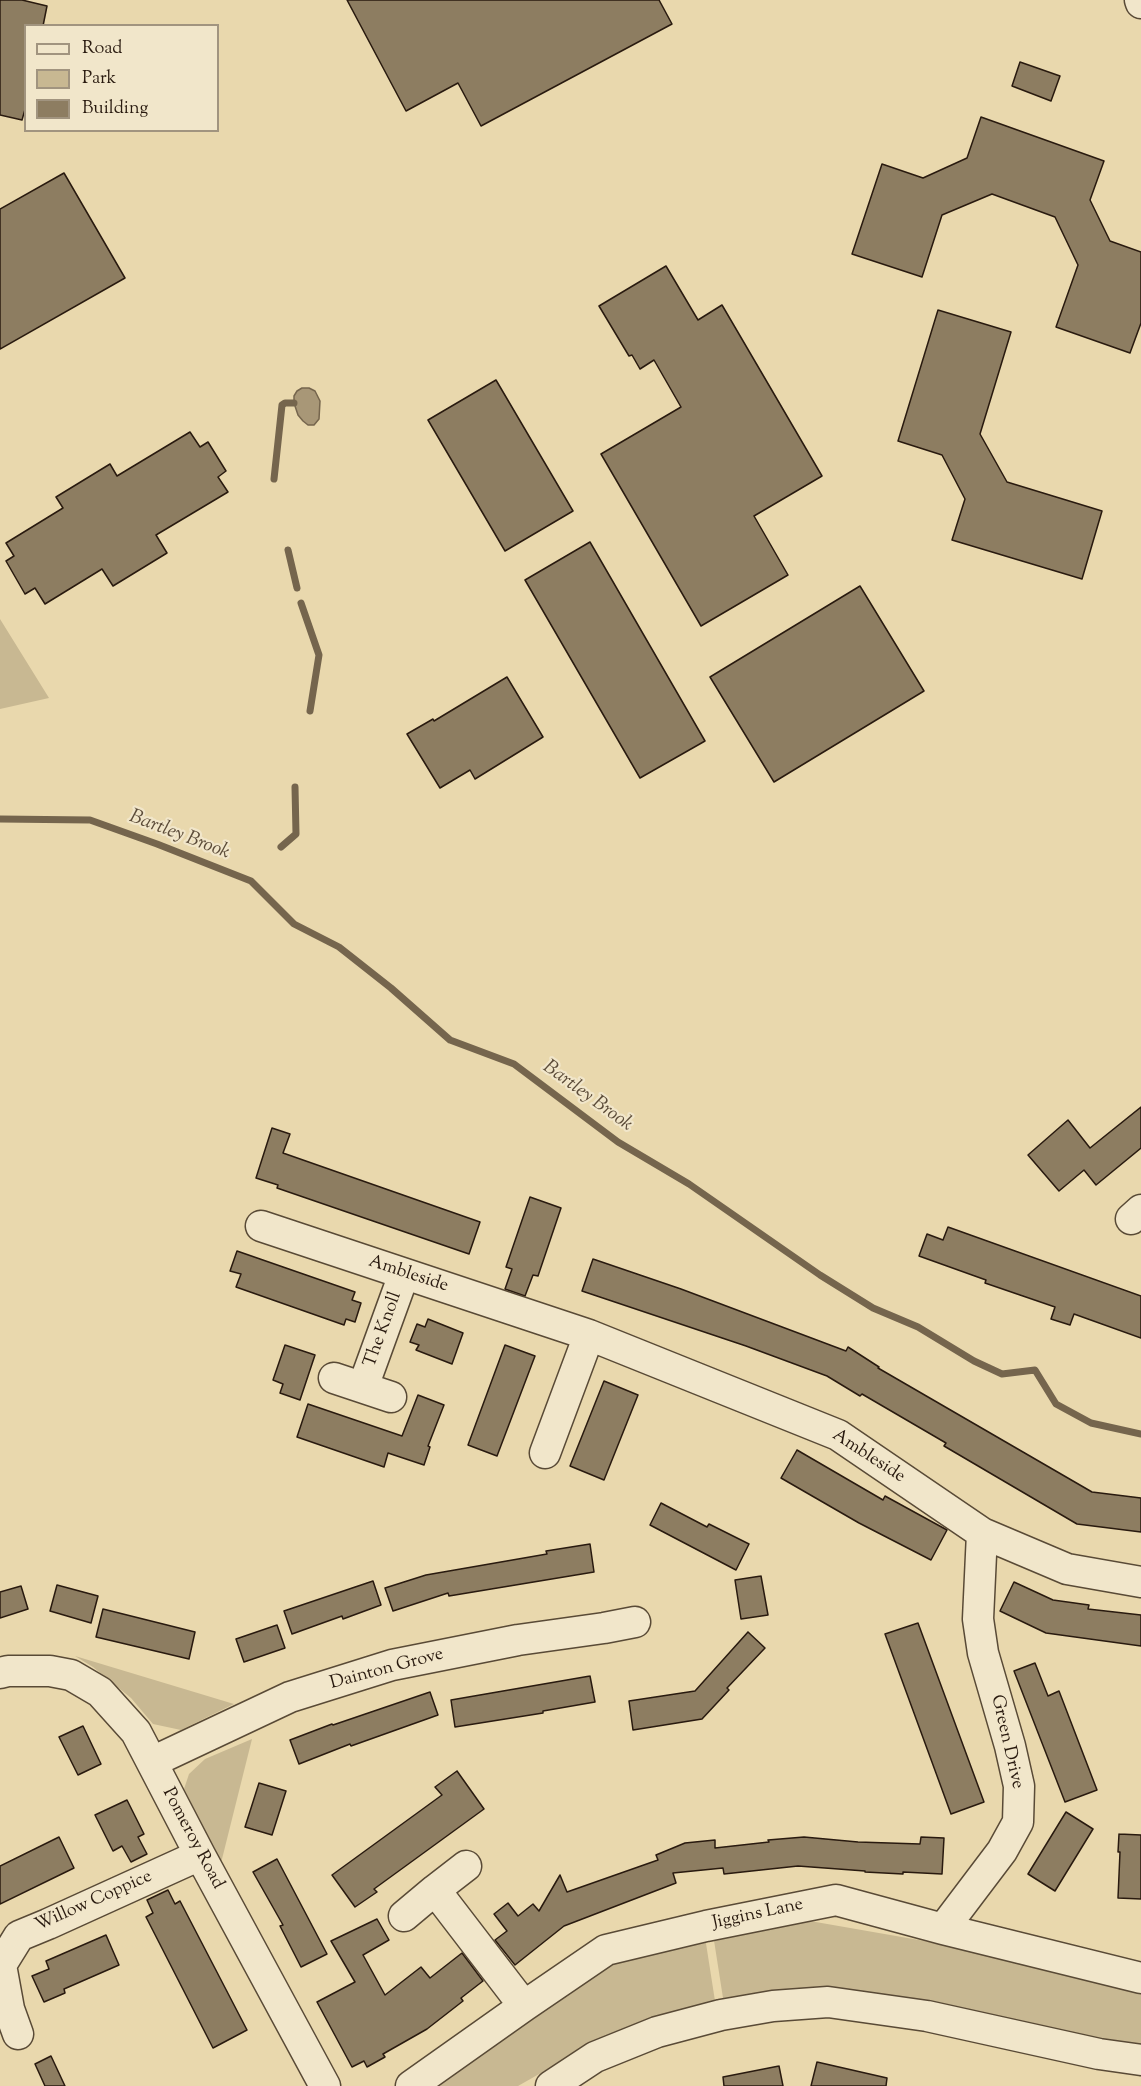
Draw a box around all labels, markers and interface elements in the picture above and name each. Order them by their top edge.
legend [24,24,219,132]
text: Road [82,36,122,62]
text: Park [82,66,116,92]
text: Building [82,96,148,122]
water label: Bartley Brook [125,806,233,866]
water label: Bartley Brook [537,1056,637,1138]
street label: Ambleside [365,1252,451,1298]
street label: The Knoll [360,1289,408,1371]
street label: Ambleside [827,1425,909,1489]
street label: Dainton Grove [328,1644,446,1696]
street label: Green Drive [985,1693,1027,1791]
street label: Pomeroy Road [156,1785,228,1893]
street label: Willow Coppice [32,1867,156,1937]
street label: Jiggins Lane [711,1895,805,1935]

